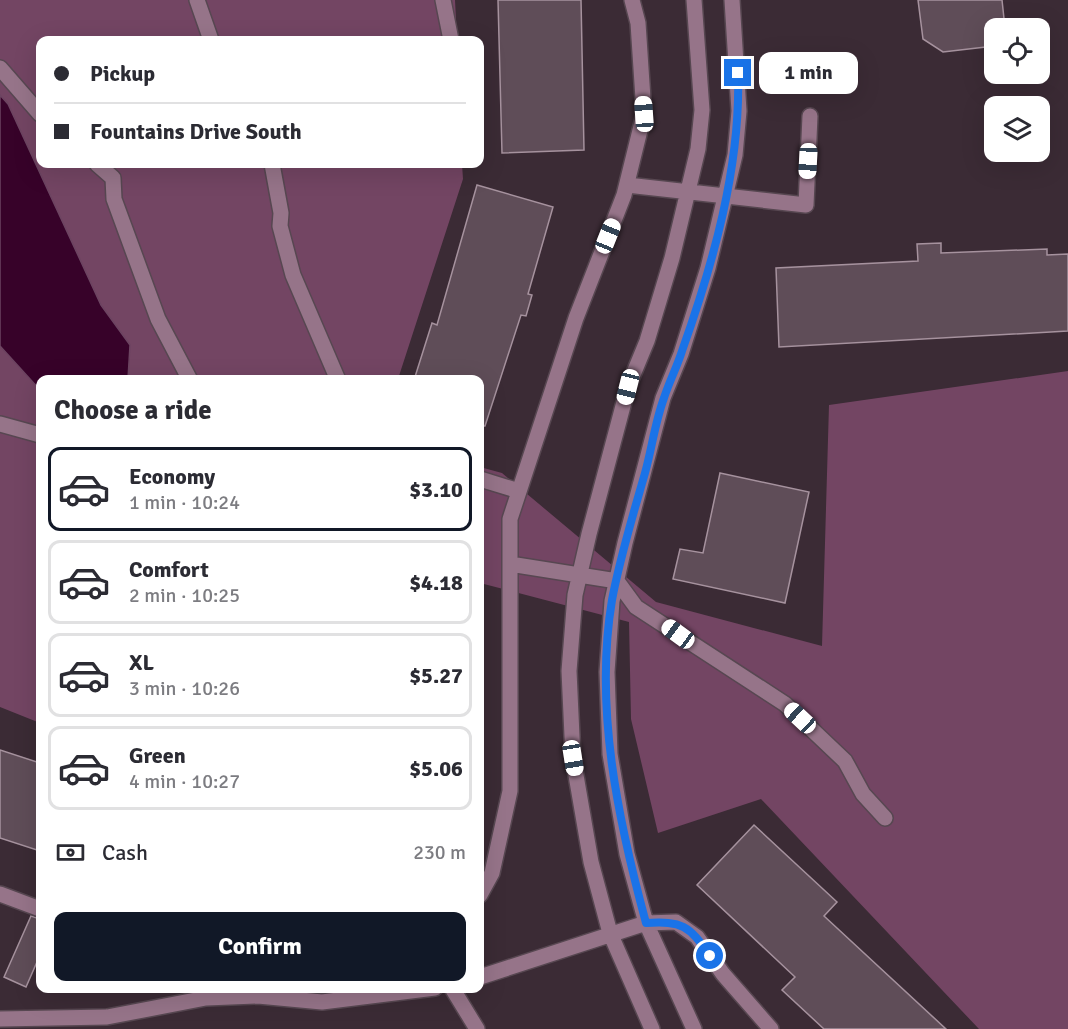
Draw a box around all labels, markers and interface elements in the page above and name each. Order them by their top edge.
map controls [984,18,1050,162]
button: locate [984,18,1050,84]
callout: 1 min [759,52,858,94]
route end [724,59,751,86]
text: Pickup [90,60,155,87]
text: 1 min [784,60,833,85]
car [634,95,654,133]
button: layers [984,96,1050,162]
text: Fountains Drive South [90,118,302,145]
car [798,143,818,179]
car [593,216,623,256]
car [615,367,641,407]
text: Choose a ride [54,394,212,427]
icon: car [57,462,111,516]
text: Economy [129,463,215,490]
text: $3.10 [409,476,463,503]
text: 1 min · 10:24 [129,490,240,515]
icon: car [57,555,111,609]
text: Comfort [129,556,209,583]
text: $4.18 [409,569,463,596]
text: 2 min · 10:25 [129,583,240,608]
car [658,616,698,652]
icon: car [57,648,111,702]
text: XL [129,649,154,676]
text: $5.27 [409,662,463,689]
text: 3 min · 10:26 [129,676,240,701]
car [781,699,819,737]
car [561,739,585,777]
icon: car [57,741,111,795]
text: Green [129,742,186,769]
text: $5.06 [409,755,463,782]
text: 4 min · 10:27 [129,769,240,794]
icon: cash [54,836,87,869]
text: Cash [102,839,148,866]
text: 230 m [413,840,466,865]
button: Confirm [54,912,466,981]
route start [696,942,723,969]

